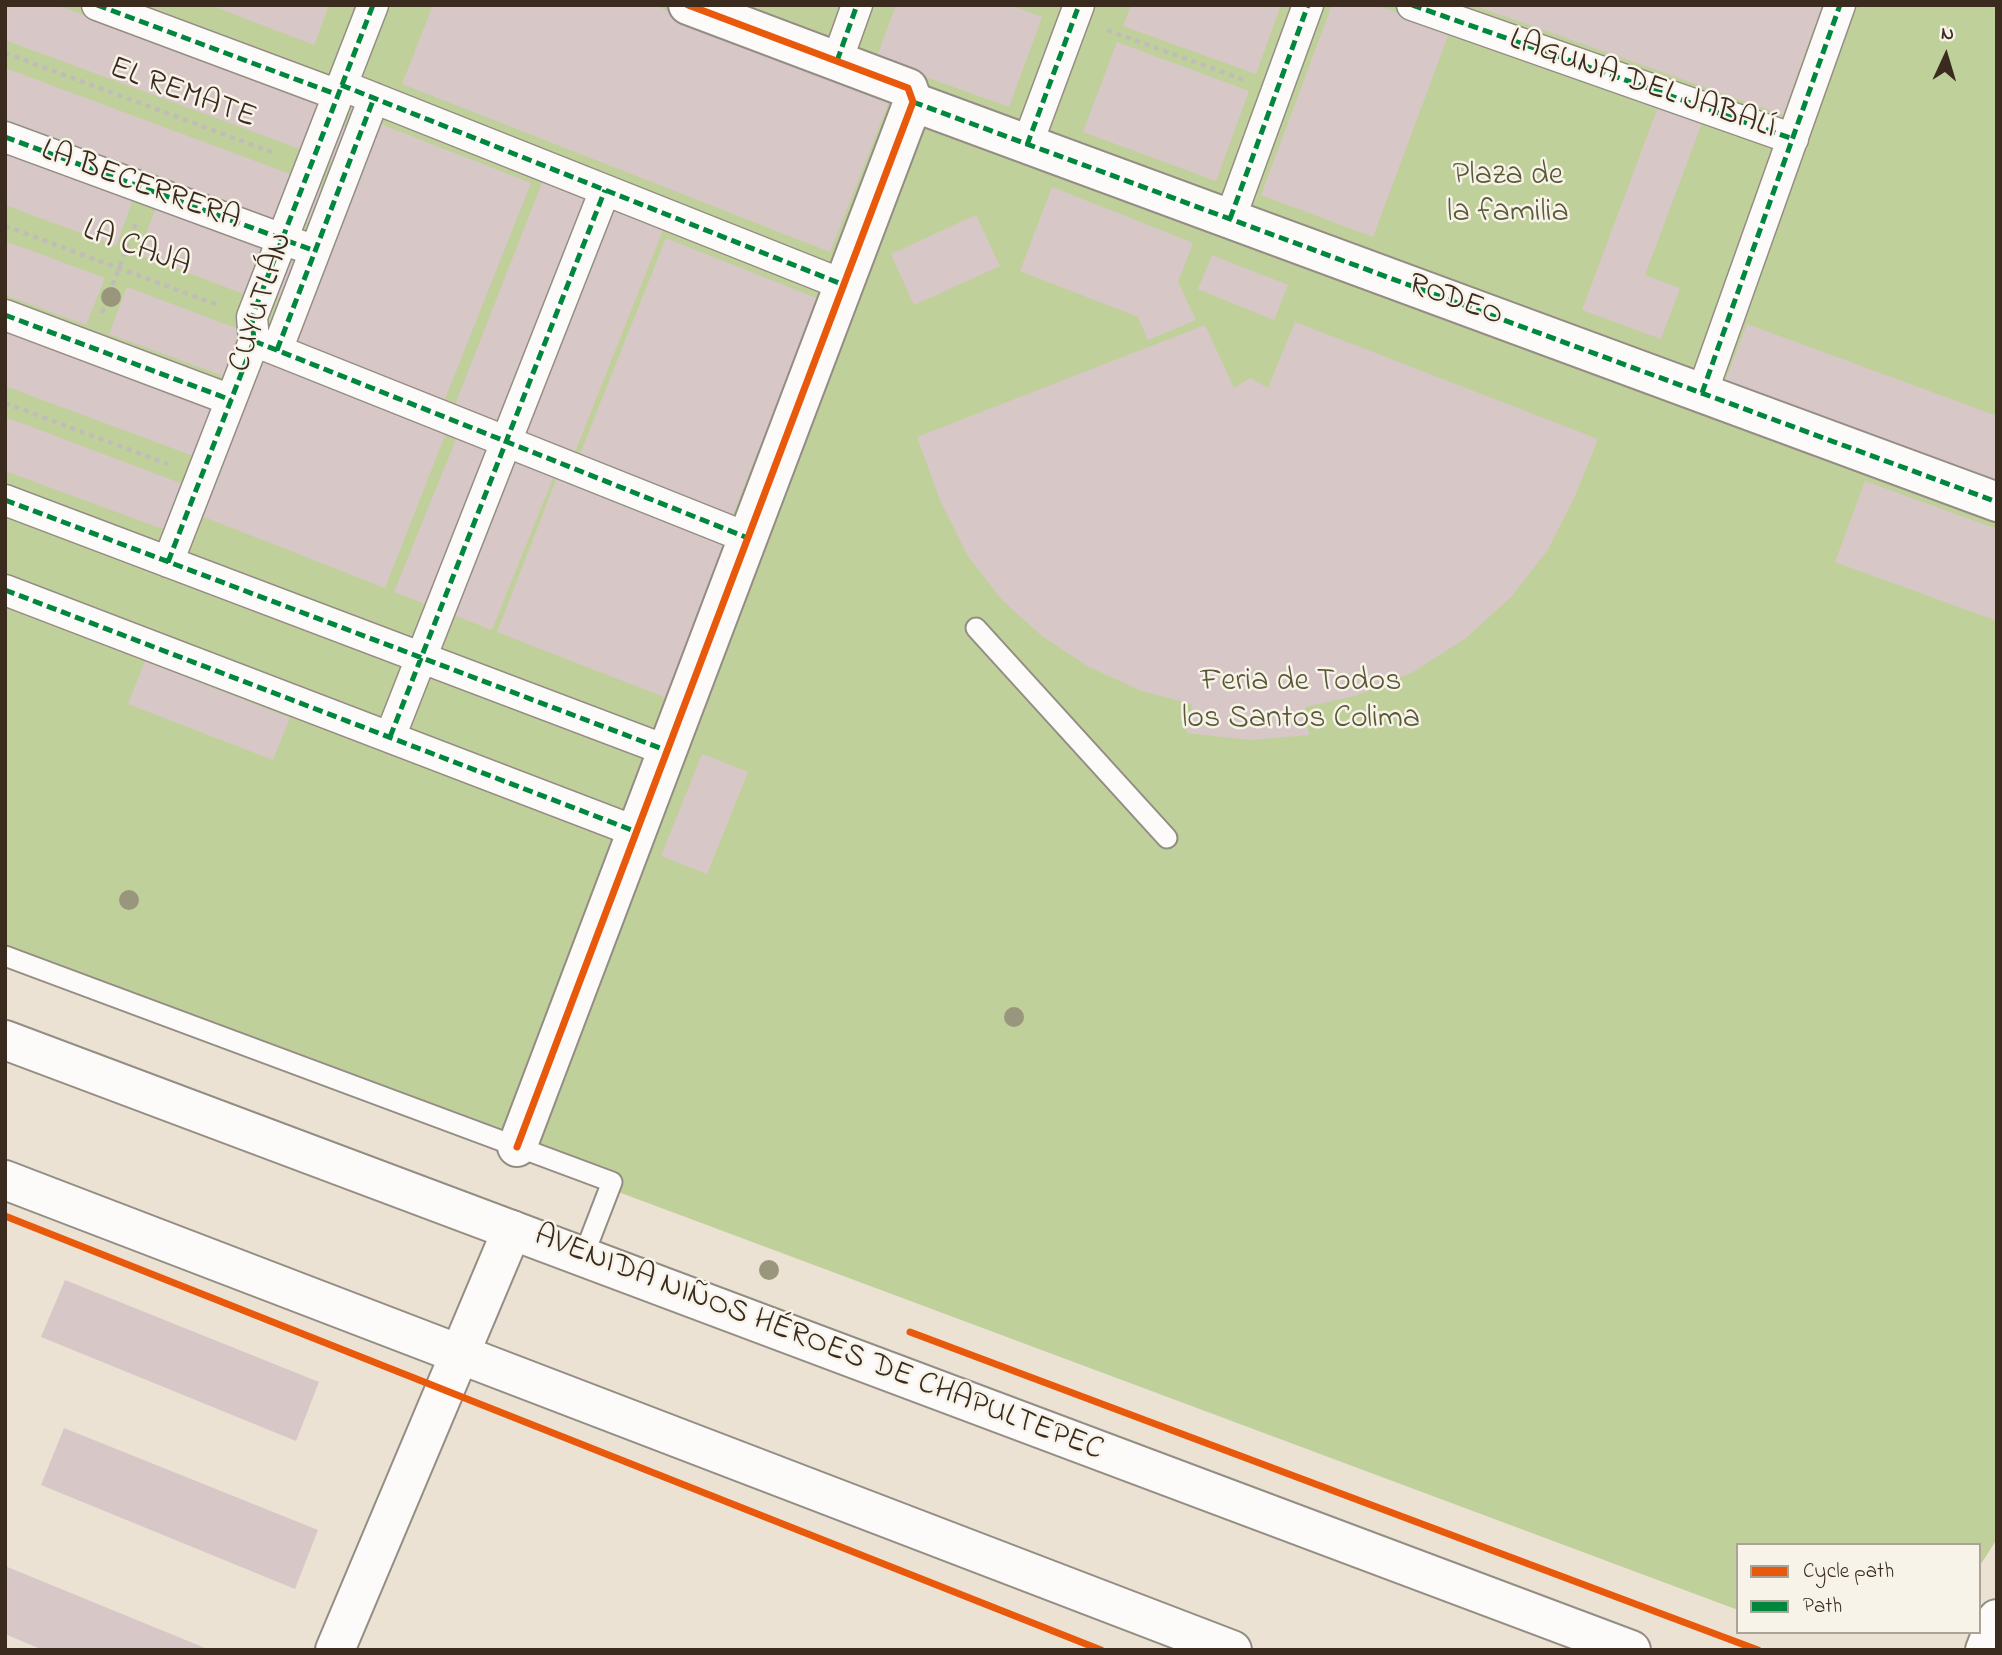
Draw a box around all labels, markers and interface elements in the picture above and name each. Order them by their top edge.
north arrow [1911,21,1981,91]
text: N [1940,21,1955,48]
street label: LAGUNA DEL JABALÍ [1503,22,1781,150]
street label: EL REMATE [103,51,261,139]
street label: LA BECERRERA [35,133,245,241]
park label: Plaza de la familia [1447,159,1569,234]
street label: LA CAJA [77,213,195,287]
street label: CUYUTLÁN [222,228,304,378]
street label: RODEO [1402,267,1508,337]
park label: Feria de Todos los Santos Colima [1182,665,1420,740]
street label: AVENIDA NIÑOS HÉROES DE CHAPULTEPEC [528,1218,1108,1472]
legend [1736,1543,1981,1634]
text: Cycle path [1803,1557,1894,1587]
text: Path [1803,1592,1842,1622]

